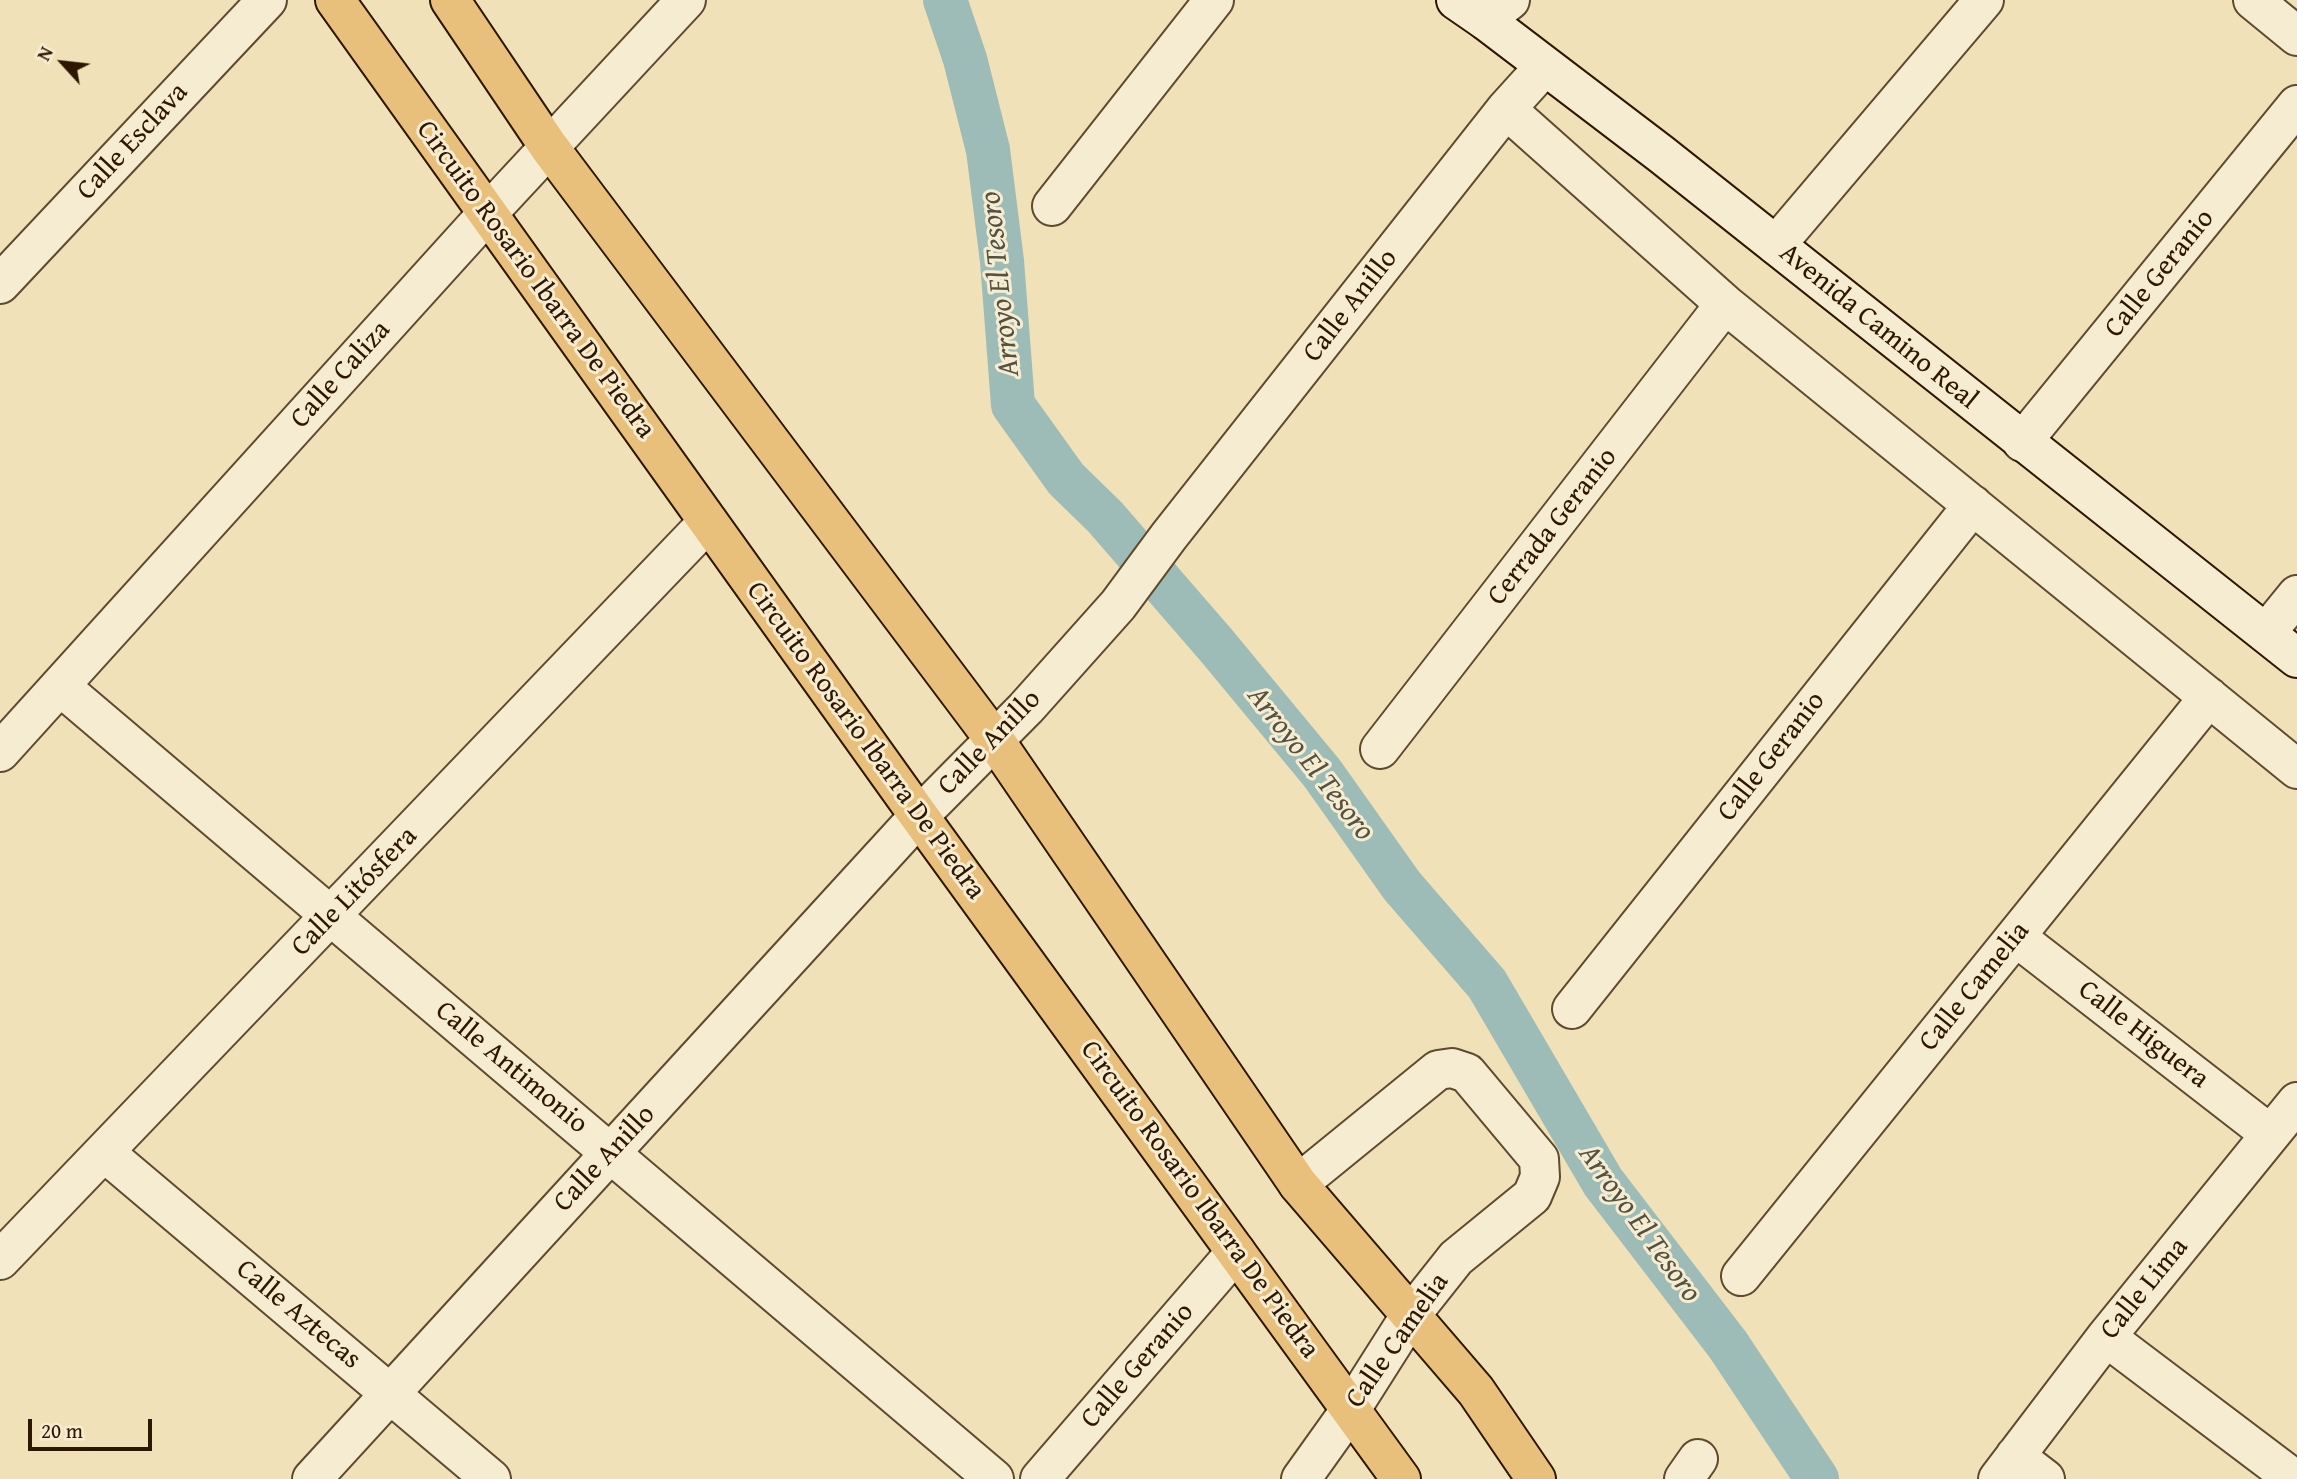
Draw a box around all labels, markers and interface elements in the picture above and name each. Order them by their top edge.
north arrow [28,28,98,98]
text: N [29,41,60,65]
street label: Calle Esclava [70,76,196,208]
street label: Circuito Rosario Ibarra De Piedra [408,114,662,446]
water label: Arroyo El Tesoro [973,190,1029,378]
street label: Calle Geranio [2098,203,2222,345]
street label: Avenida Camino Real [1772,237,1984,417]
street label: Calle Anillo [1296,243,1406,369]
street label: Calle Caliza [284,314,398,436]
street label: Cerrada Geranio [1481,442,1625,612]
street label: Circuito Rosario Ibarra De Piedra [738,575,992,907]
water label: Arroyo El Tesoro [1238,680,1382,848]
street label: Calle Anillo [931,683,1049,803]
street label: Calle Geranio [1711,685,1833,829]
street label: Calle Litósfera [285,820,425,964]
street label: Calle Camelia [1913,915,2037,1059]
street label: Calle Higuera [2071,974,2215,1096]
street label: Calle Antimonio [428,994,594,1142]
street label: Circuito Rosario Ibarra De Piedra [1072,1034,1326,1366]
street label: Calle Anillo [547,1099,663,1219]
water label: Arroyo El Tesoro [1570,1138,1708,1310]
street label: Calle Lima [2094,1231,2196,1347]
street label: Calle Aztecas [229,1253,367,1377]
street label: Calle Camelia [1339,1267,1457,1415]
street label: Calle Geranio [1074,1296,1202,1436]
scale bar [32,1406,156,1450]
text: 20 m [41,1415,83,1446]

